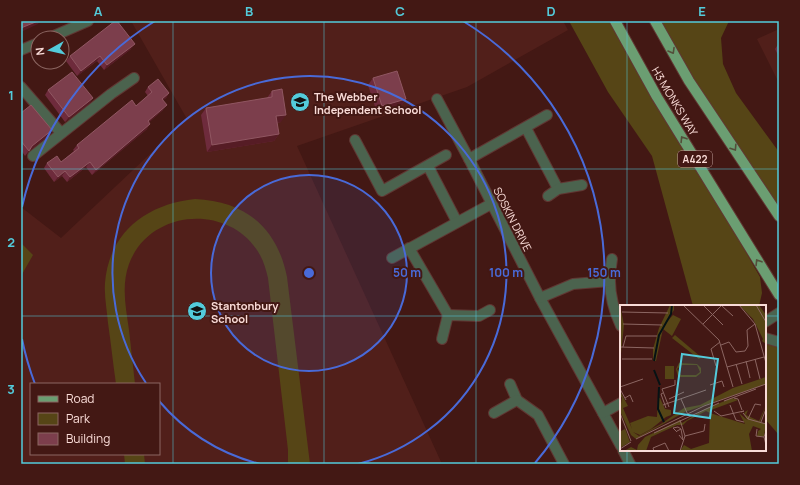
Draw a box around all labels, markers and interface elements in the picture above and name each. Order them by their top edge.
text: A [94,2,103,20]
text: B [245,2,253,20]
text: C [395,2,405,20]
text: D [546,2,556,20]
text: E [698,2,706,20]
north arrow [30,30,70,70]
text: N [32,46,48,56]
one-way arrow [667,47,675,54]
street label: H3 MONKS WAY [649,64,702,139]
text: 1 [8,86,14,104]
place label: The Webber Independent School [314,89,421,117]
school or university icon: The Webber Independent School [289,91,311,113]
one-way arrow [680,136,688,143]
one-way arrow [729,144,737,151]
road number: A422 [678,151,712,167]
street label: SOSKIN DRIVE [490,184,536,254]
text: 2 [7,233,15,251]
one-way arrow [756,259,763,266]
text: 50 m [393,264,421,281]
text: 100 m [489,264,523,281]
text: 150 m [587,264,621,281]
centre of rings [302,266,316,280]
place label: Stantonbury School [211,298,279,326]
school or university icon: Stantonbury School [186,300,208,322]
inset map [620,305,766,451]
text: 3 [7,380,15,398]
legend [30,383,160,455]
text: Road [66,390,94,407]
text: Park [66,410,91,427]
text: Building [66,430,110,447]

